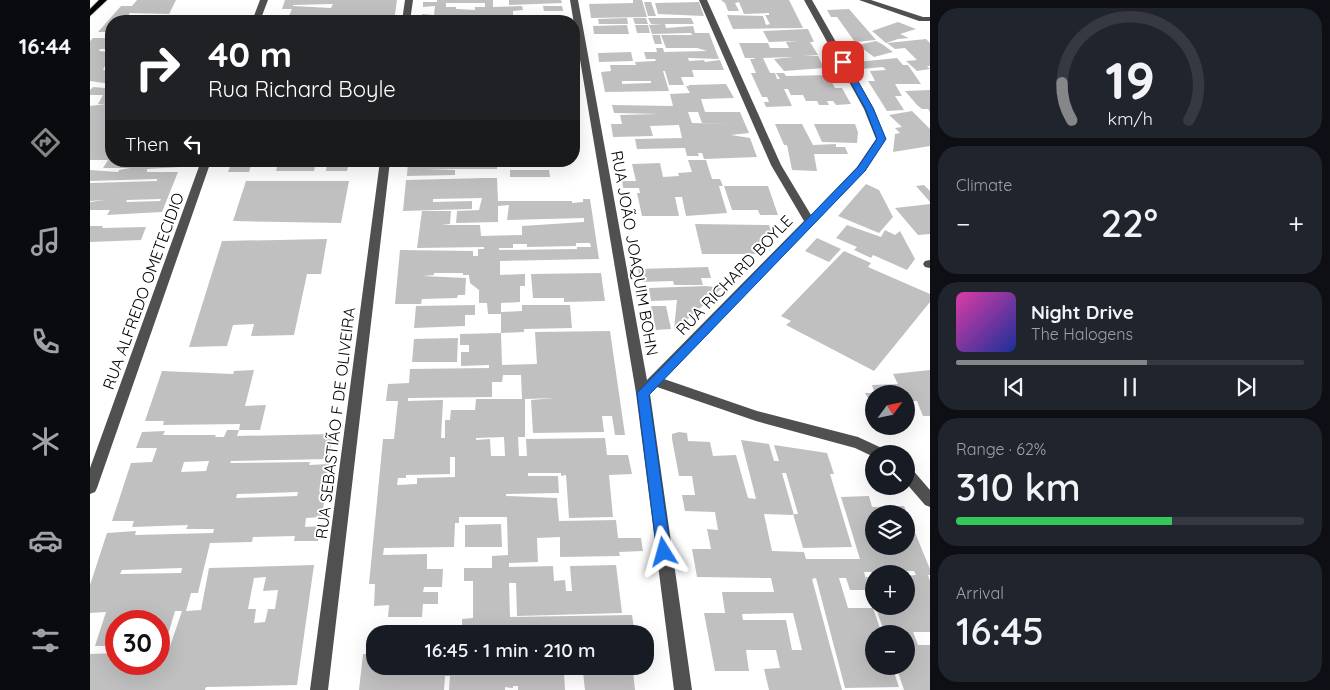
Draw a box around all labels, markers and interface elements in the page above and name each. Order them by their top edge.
text: 16:44 [19,32,71,60]
text: 40 m [208,32,292,76]
icon: right [125,35,190,100]
pin [822,41,864,83]
text: 19 [1105,47,1155,112]
icon: arrive [829,48,857,76]
text: Rua Richard Boyle [208,75,396,103]
text: km/h [1107,107,1153,129]
icon: directions [28,125,63,160]
icon: left [179,130,207,158]
text: Then [125,132,169,156]
street label: RUA JOÃO JOAQUIM BOHN [607,149,663,357]
text: Climate [956,175,1012,195]
street label: RUA ALFREDO OMETECIDIO [98,190,188,392]
text: 22° [1101,199,1158,247]
text: − [956,206,971,241]
text: + [1288,206,1304,241]
street label: RUA RICHARD BOYLE [672,211,796,339]
icon: music [28,224,63,259]
text: Night Drive [1031,300,1134,324]
street label: RUA SEBASTIÃO F DE OLIVEIRA [311,306,359,540]
icon: phone [28,324,63,359]
text: The Halogens [1031,324,1133,344]
icon: previous [1000,373,1028,401]
icon: pause [1116,373,1144,401]
icon: next [1232,373,1260,401]
north arrow [865,385,915,435]
map controls [865,385,915,675]
icon: climate [28,424,63,459]
text: Range · 62% [956,439,1046,459]
button: search [865,445,915,495]
text: 310 km [956,463,1081,511]
button: layers [865,505,915,555]
icon: car [28,523,63,558]
position arrow [637,525,689,577]
button: + [865,565,915,615]
text: Arrival [956,583,1004,603]
text: 16:45 [956,607,1044,655]
speed limit sign: 30 [105,610,170,675]
icon: filters [28,623,63,658]
button: − [865,625,915,675]
text: 16:45 · 1 min · 210 m [424,638,596,662]

